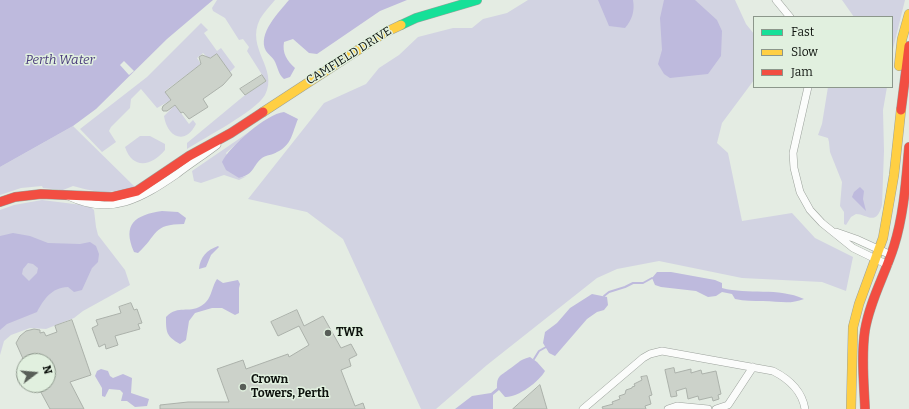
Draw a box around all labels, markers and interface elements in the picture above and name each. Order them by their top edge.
legend [753,16,893,88]
street label: CAMFIELD DRIVE [304,24,394,88]
text: Fast [791,25,814,39]
text: Slow [791,45,818,59]
water label: Perth Water [25,52,95,68]
text: Jam [791,65,813,79]
place label: TWR [336,326,363,340]
marker: TWR [323,328,333,338]
north arrow [16,353,56,393]
text: N [40,364,54,376]
place label: Crown Towers, Perth [251,373,329,401]
marker: Crown Towers, Perth [238,382,248,392]

